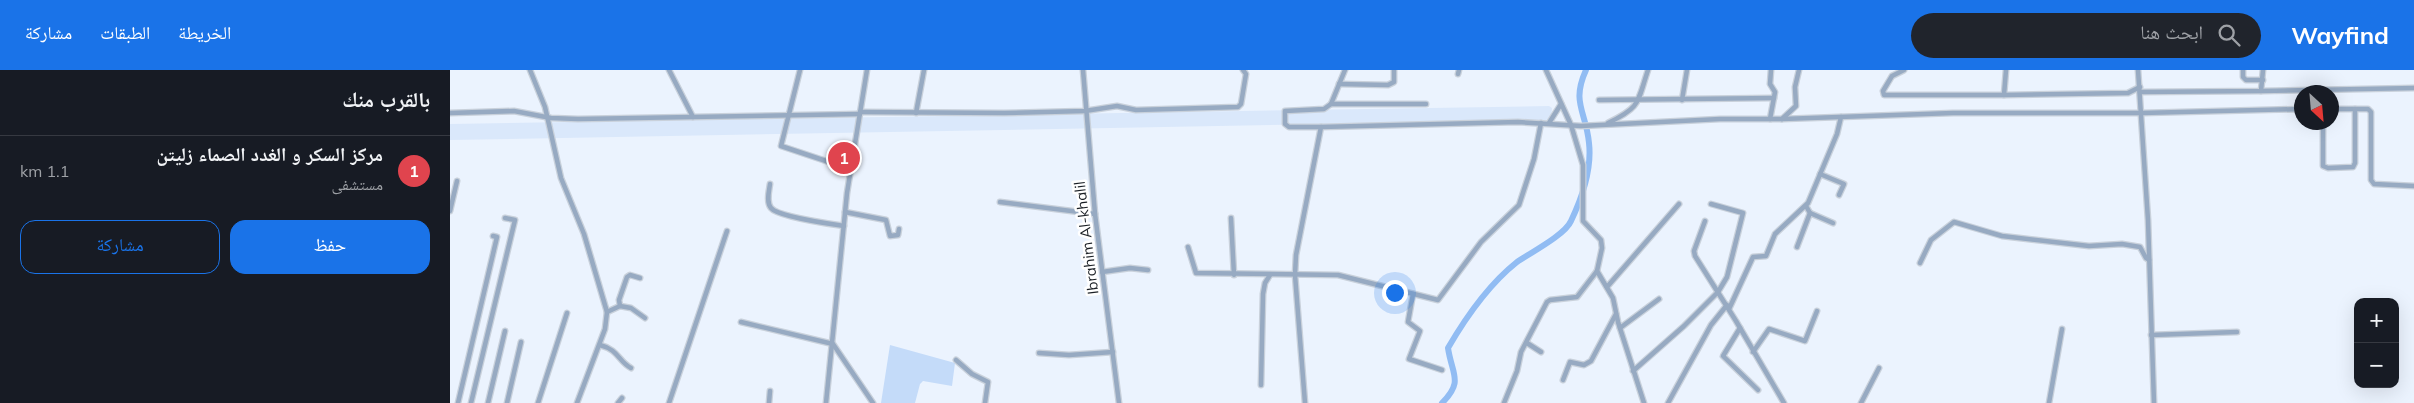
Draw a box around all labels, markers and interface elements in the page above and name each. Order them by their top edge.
search box [1911,13,2261,58]
text: ابحث هنا [2140,20,2203,44]
text: Wayfind [2291,20,2389,50]
text: مشاركة [25,21,72,44]
text: الطبقات [100,21,150,44]
text: الخريطة [178,21,231,44]
icon: search [2215,21,2243,49]
north arrow [2294,85,2339,130]
text: بالقرب منك [342,86,430,112]
pin: 1 [828,139,860,177]
text: مركز السكر و الغدد الصماء زليتن [157,142,383,166]
text: 1.1 km [20,161,69,181]
text: 1 [409,161,419,181]
text: مستشفى [332,174,383,194]
street label: Ibrahim Al-khalil [1070,180,1102,296]
button: مشاركة [20,220,220,274]
button: حفظ [230,220,430,274]
your location [1382,280,1408,306]
map controls [2354,298,2399,388]
button: + [2354,298,2399,343]
button: − [2354,343,2399,388]

